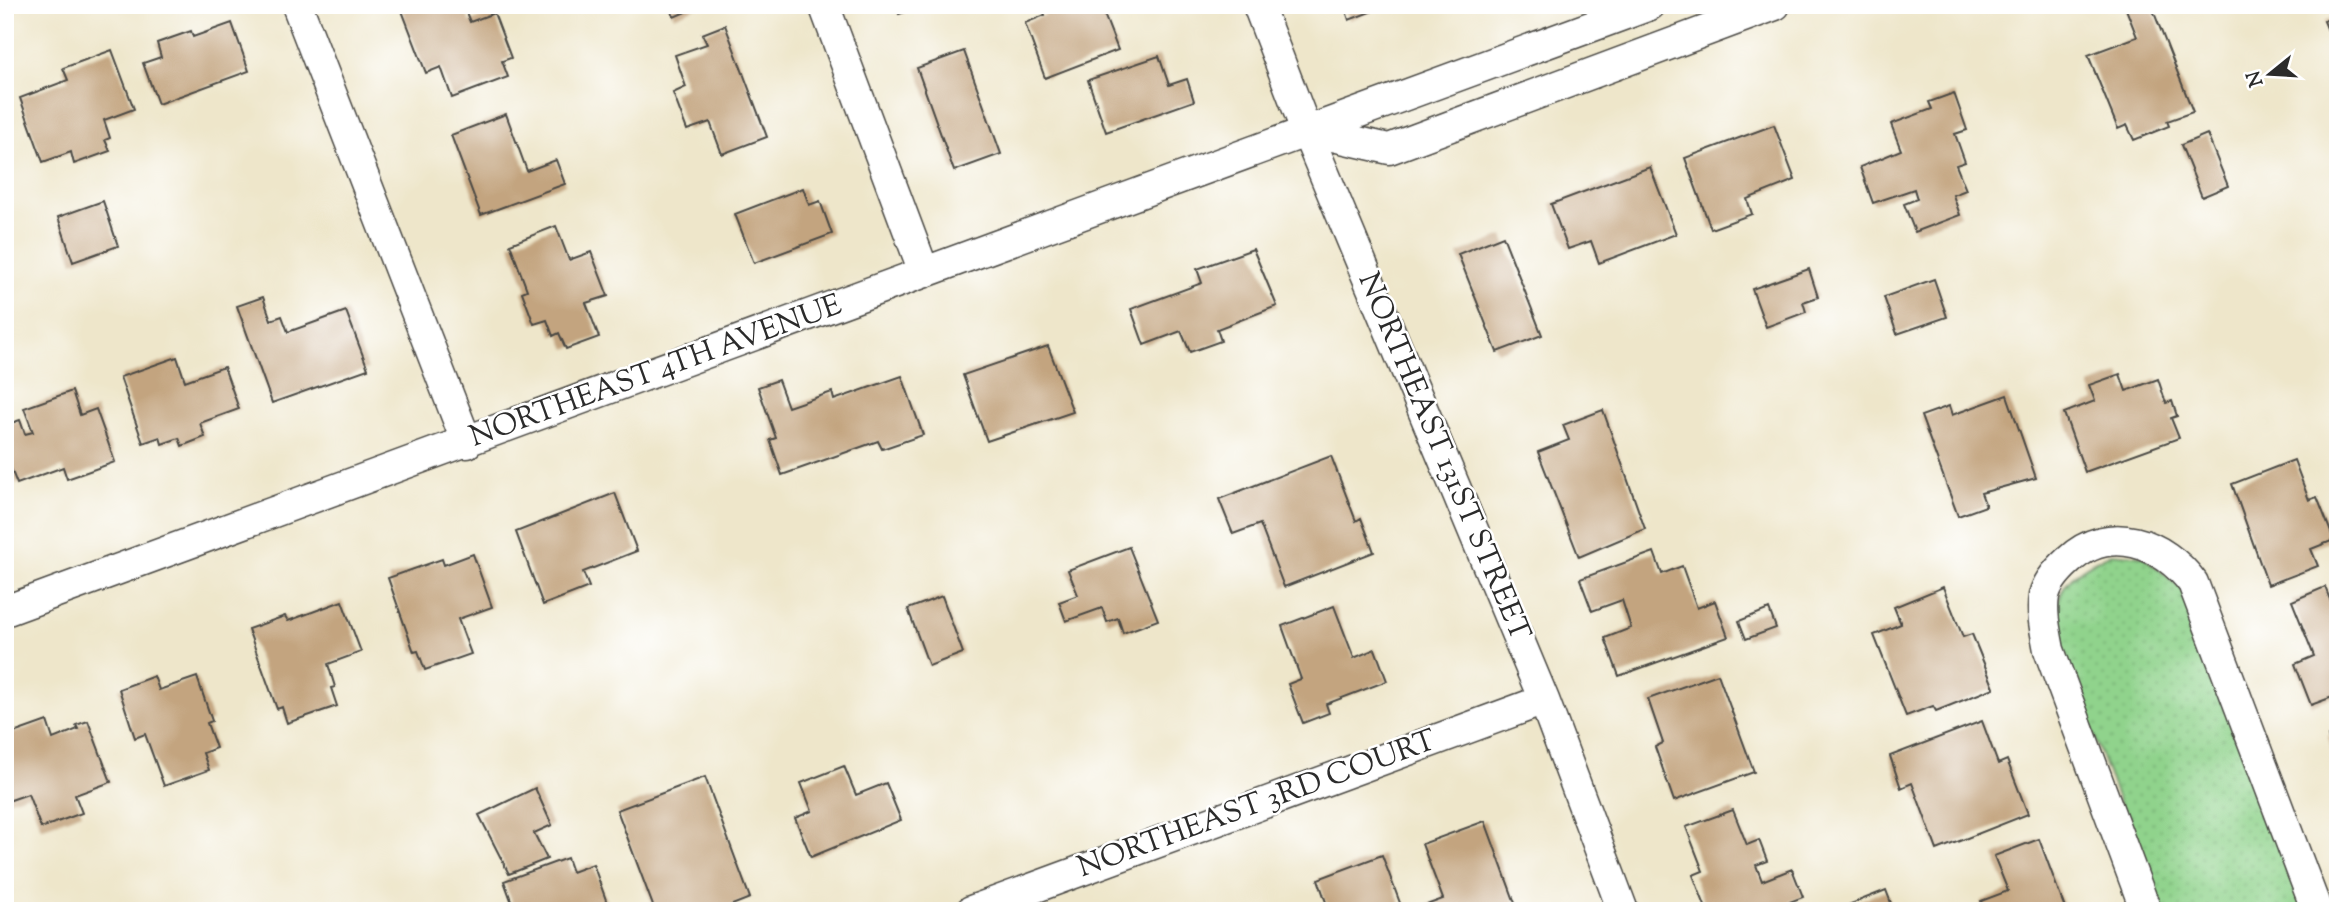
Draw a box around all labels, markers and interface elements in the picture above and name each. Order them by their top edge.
north arrow [2234,38,2304,108]
text: N [2241,67,2271,90]
street label: NORTHEAST 131ST STREET [1346,266,1540,648]
street label: NORTHEAST 4TH AVENUE [464,285,848,459]
street label: NORTHEAST 3RD COURT [1072,720,1442,890]

